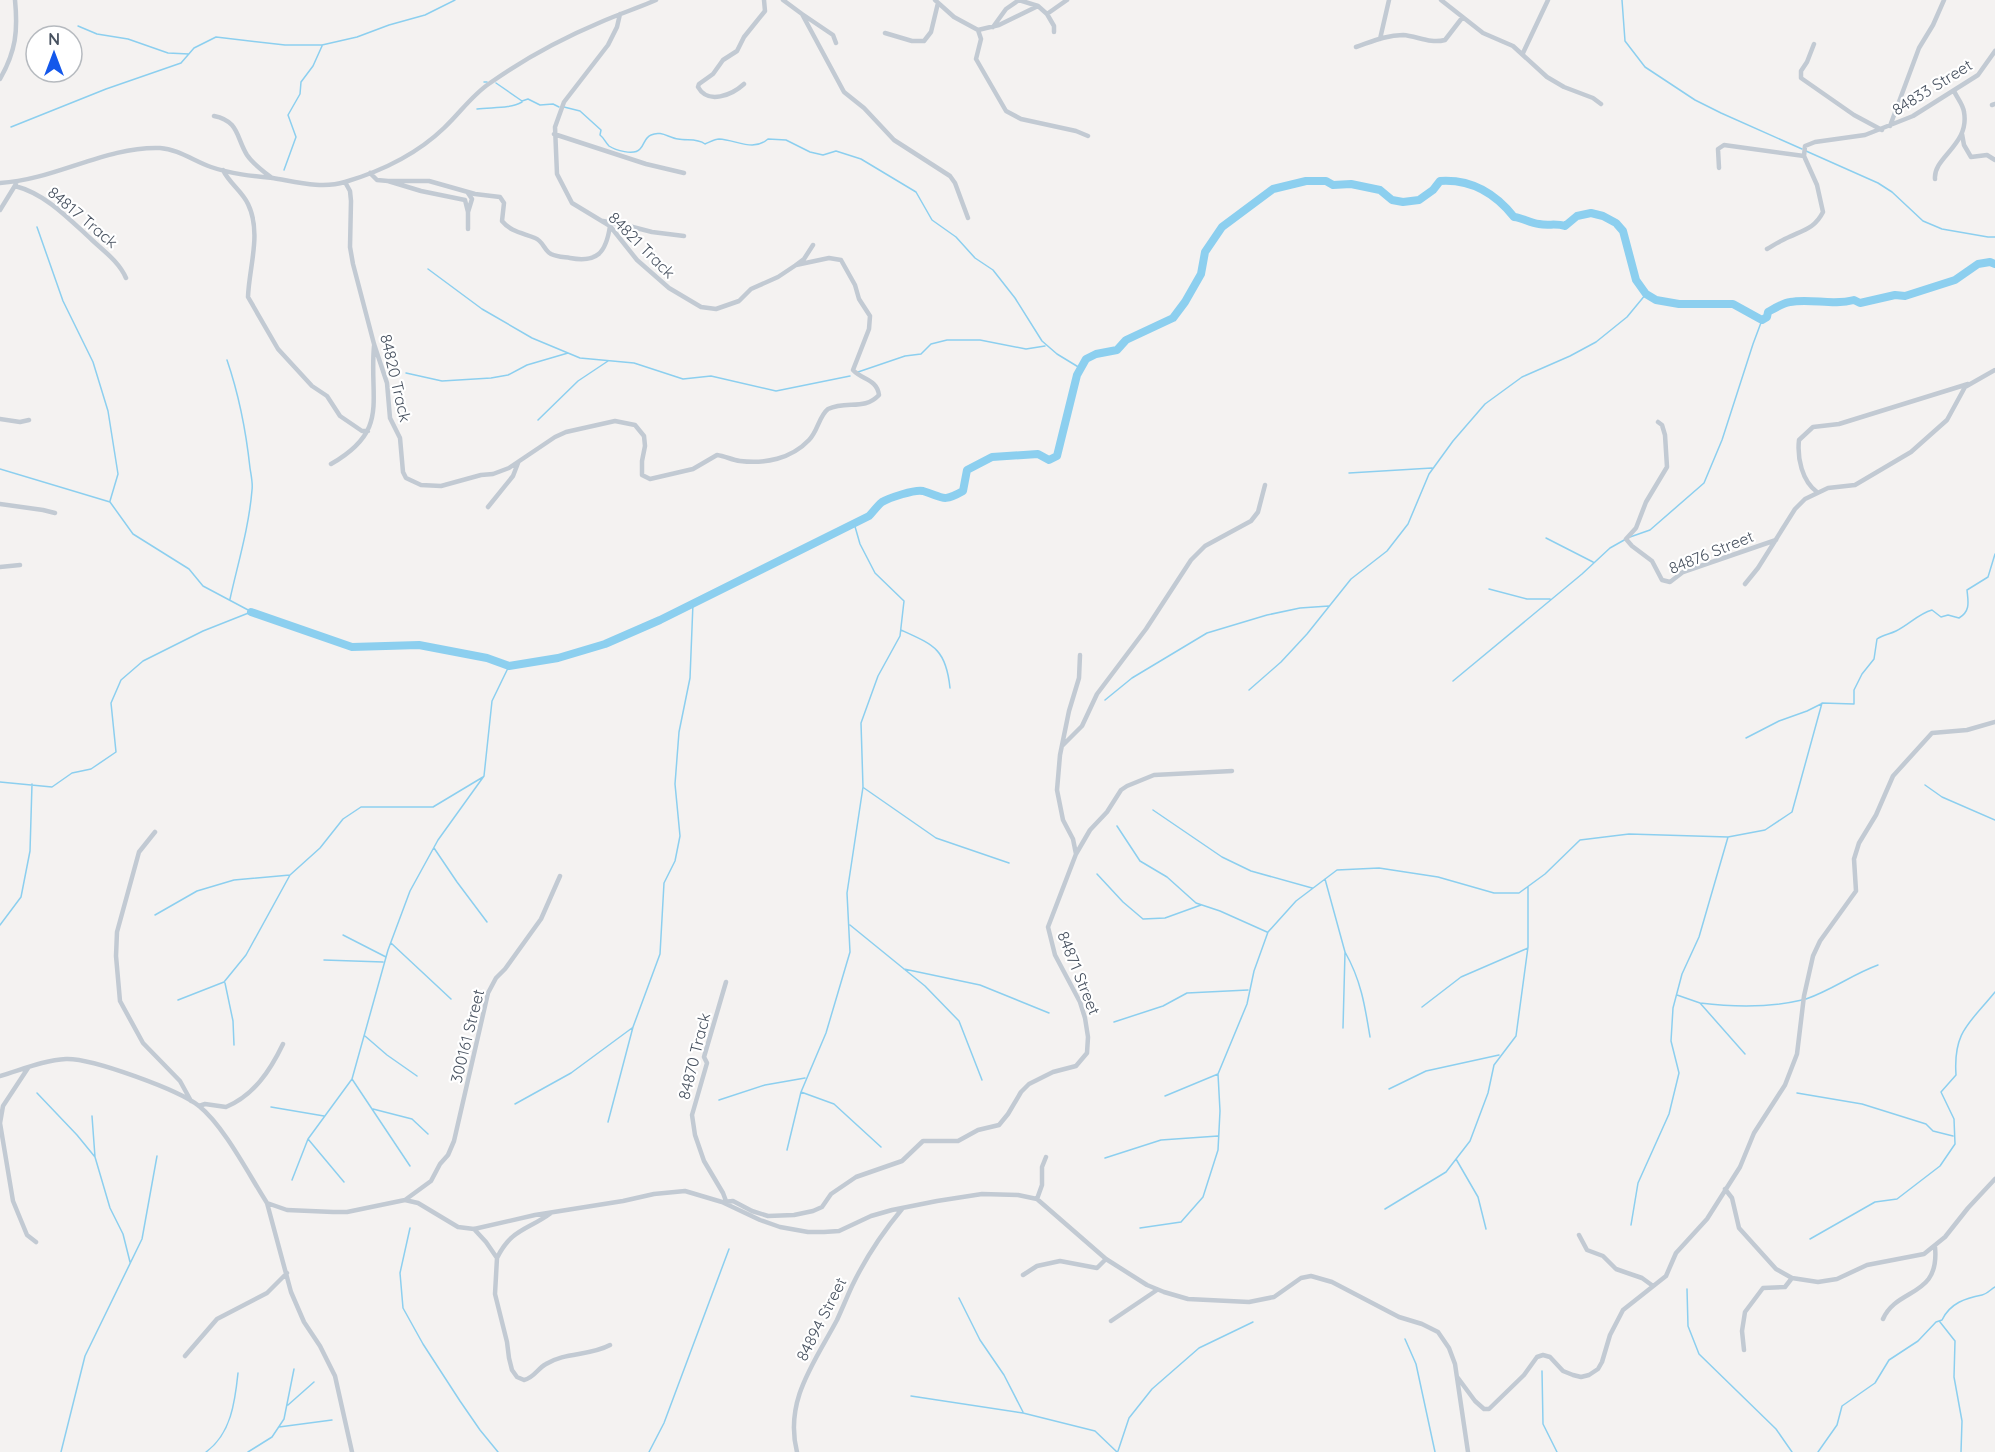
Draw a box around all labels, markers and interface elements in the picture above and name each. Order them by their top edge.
north arrow [24,24,84,84]
text: N [48,29,60,49]
street label: 84833 Street [1888,55,1976,119]
street label: 84817 Track [44,182,122,252]
street label: 84821 Track [604,207,680,283]
street label: 84820 Track [376,332,416,424]
street label: 84876 Street [1666,526,1756,578]
street label: 84871 Street [1053,928,1105,1018]
street label: 300161 Street [446,987,488,1085]
street label: 84870 Track [674,1011,714,1101]
street label: 84894 Street [791,1274,851,1364]

